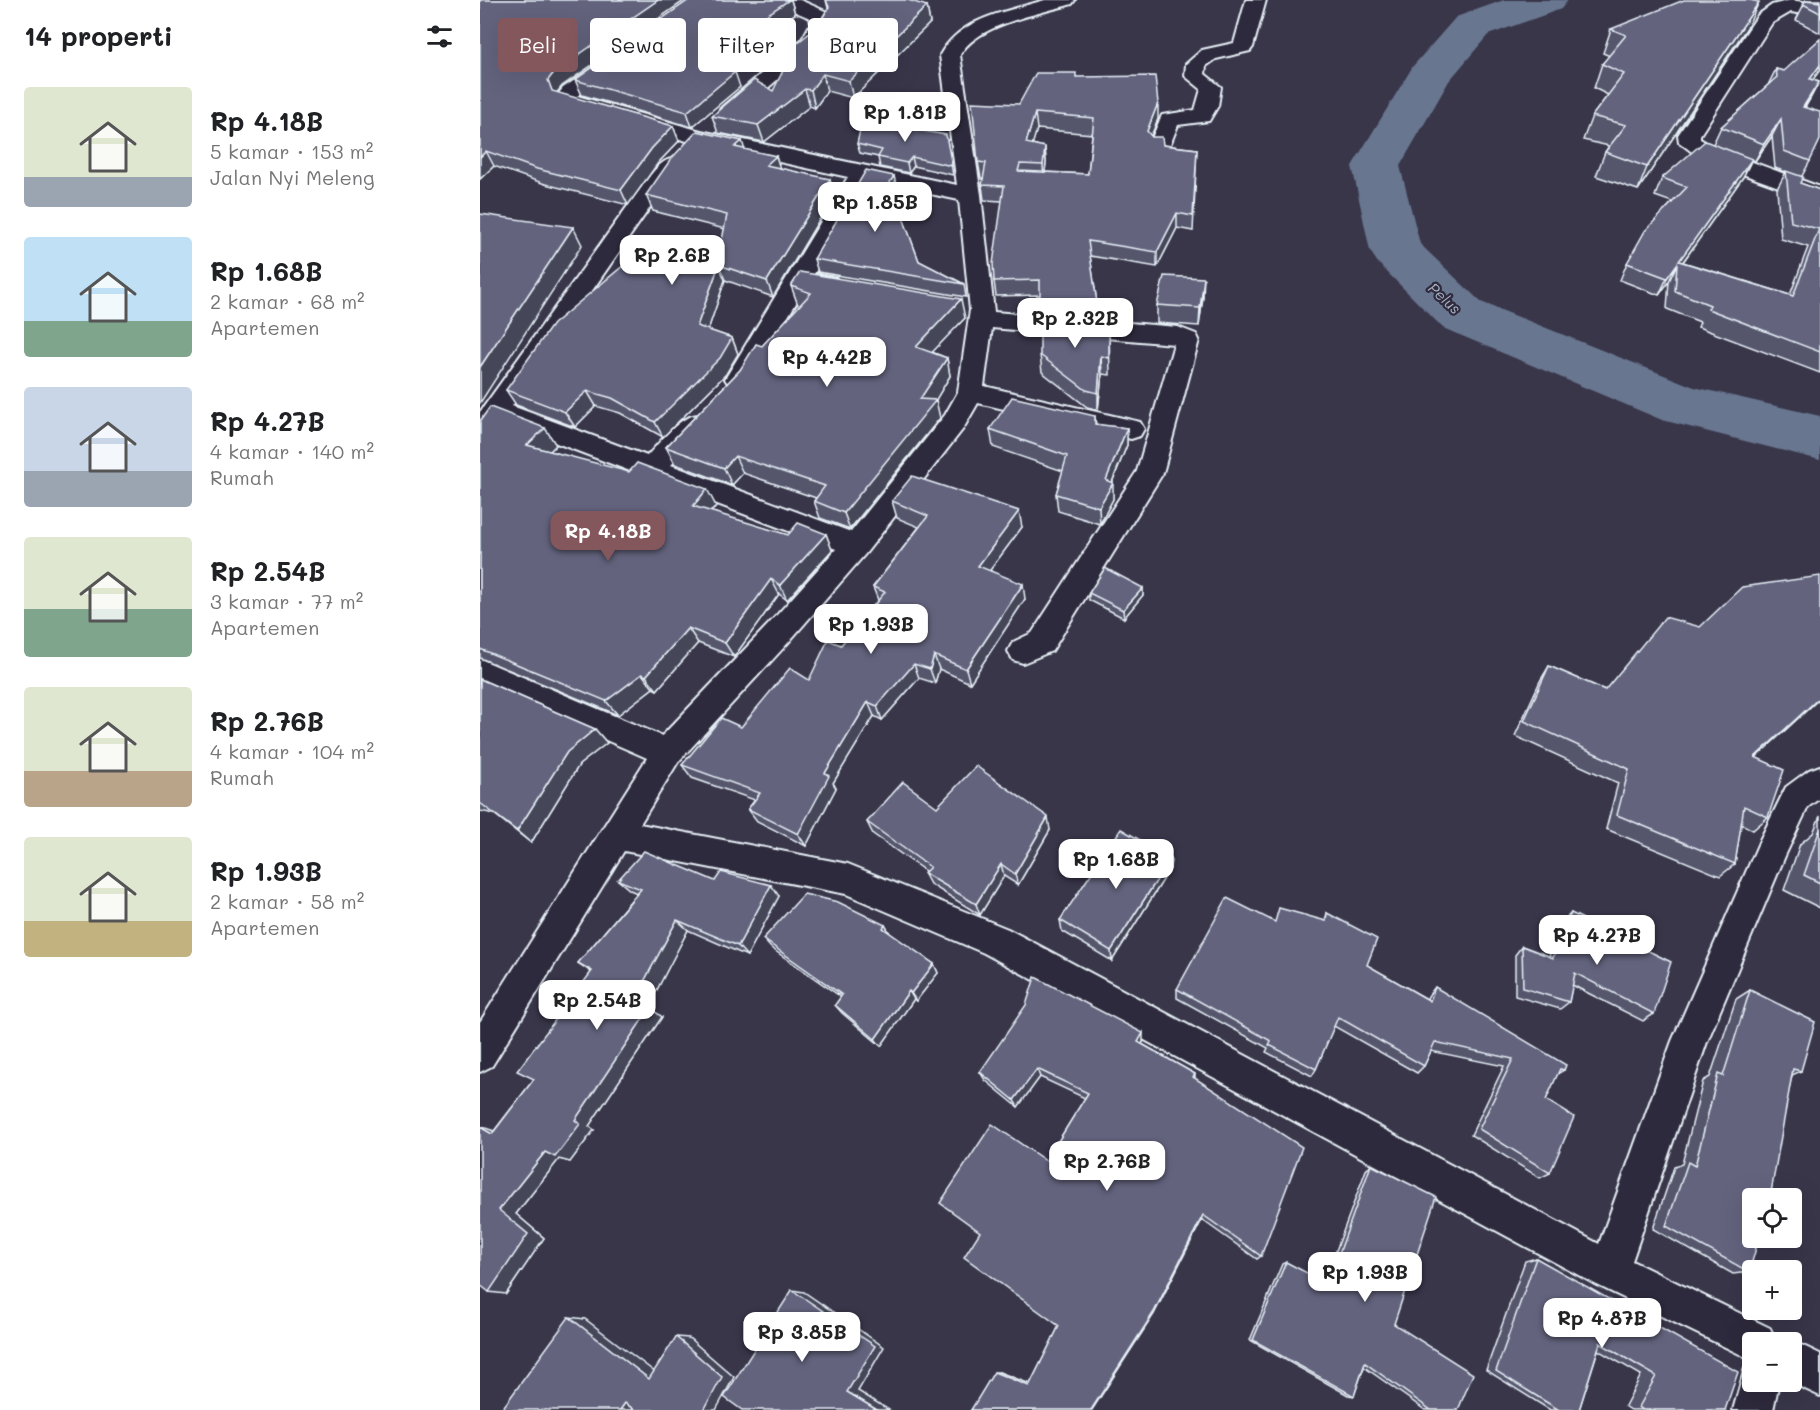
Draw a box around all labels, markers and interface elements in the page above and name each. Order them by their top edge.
chip: Beli [498,18,578,72]
chip: Sewa [590,18,686,72]
chip: Filter [698,18,796,72]
chip: Baru [808,18,898,72]
text: 14 properti [24,19,173,53]
icon: filters [423,20,456,53]
pin: Rp 1.81B [843,92,967,143]
text: Rp 1.81B [863,98,947,124]
text: Rp 4.18B [210,104,323,138]
icon: home [72,111,144,183]
text: 5 kamar · 153 m² [210,138,373,164]
text: Jalan Nyi Meleng [210,164,375,190]
pin: Rp 1.85B [813,182,937,233]
text: Rp 1.85B [832,188,918,214]
pin: Rp 2.6B [617,235,727,286]
text: Rp 2.6B [634,241,710,267]
text: Rp 1.68B [210,254,323,288]
icon: home [72,261,144,333]
water label: Pelus [1424,278,1466,318]
text: 2 kamar · 68 m² [210,288,365,314]
pin: Rp 2.32B [1013,298,1137,349]
text: Rp 2.32B [1031,304,1119,330]
text: Apartemen [210,314,319,340]
pin: Rp 4.42B [765,337,889,388]
text: Rp 4.42B [782,343,872,369]
text: Rp 4.27B [210,404,325,438]
icon: home [72,411,144,483]
text: 4 kamar · 140 m² [210,438,374,464]
text: Rumah [210,464,273,490]
pin: Rp 4.18B [546,511,670,562]
text: Rp 4.18B [564,517,652,543]
text: Rp 2.54B [210,554,325,588]
icon: home [72,561,144,633]
text: 3 kamar · 77 m² [210,588,363,614]
pin: Rp 1.93B [809,604,933,655]
text: Rp 1.93B [828,610,914,636]
text: Apartemen [210,614,319,640]
text: Rp 2.76B [210,704,324,738]
icon: home [72,711,144,783]
text: 4 kamar · 104 m² [210,738,374,764]
text: Rumah [210,764,273,790]
pin: Rp 1.68B [1054,839,1178,890]
text: Rp 1.68B [1073,845,1159,871]
text: Rp 1.93B [210,854,322,888]
icon: home [72,861,144,933]
text: 2 kamar · 58 m² [210,888,364,914]
text: Apartemen [210,914,319,940]
pin: Rp 4.27B [1535,915,1659,966]
text: Rp 4.27B [1553,921,1641,947]
pin: Rp 2.54B [535,980,659,1031]
text: Rp 2.54B [553,986,641,1012]
pin: Rp 2.76B [1045,1141,1169,1192]
text: Rp 2.76B [1063,1147,1151,1173]
map controls [1742,1188,1802,1392]
button: locate [1742,1188,1802,1248]
pin: Rp 1.93B [1303,1252,1427,1303]
text: Rp 1.93B [1322,1258,1408,1284]
button: + [1742,1260,1802,1320]
pin: Rp 4.87B [1540,1298,1664,1349]
text: Rp 4.87B [1557,1304,1647,1330]
pin: Rp 3.85B [740,1312,864,1363]
text: Rp 3.85B [757,1318,847,1344]
button: − [1742,1332,1802,1392]

